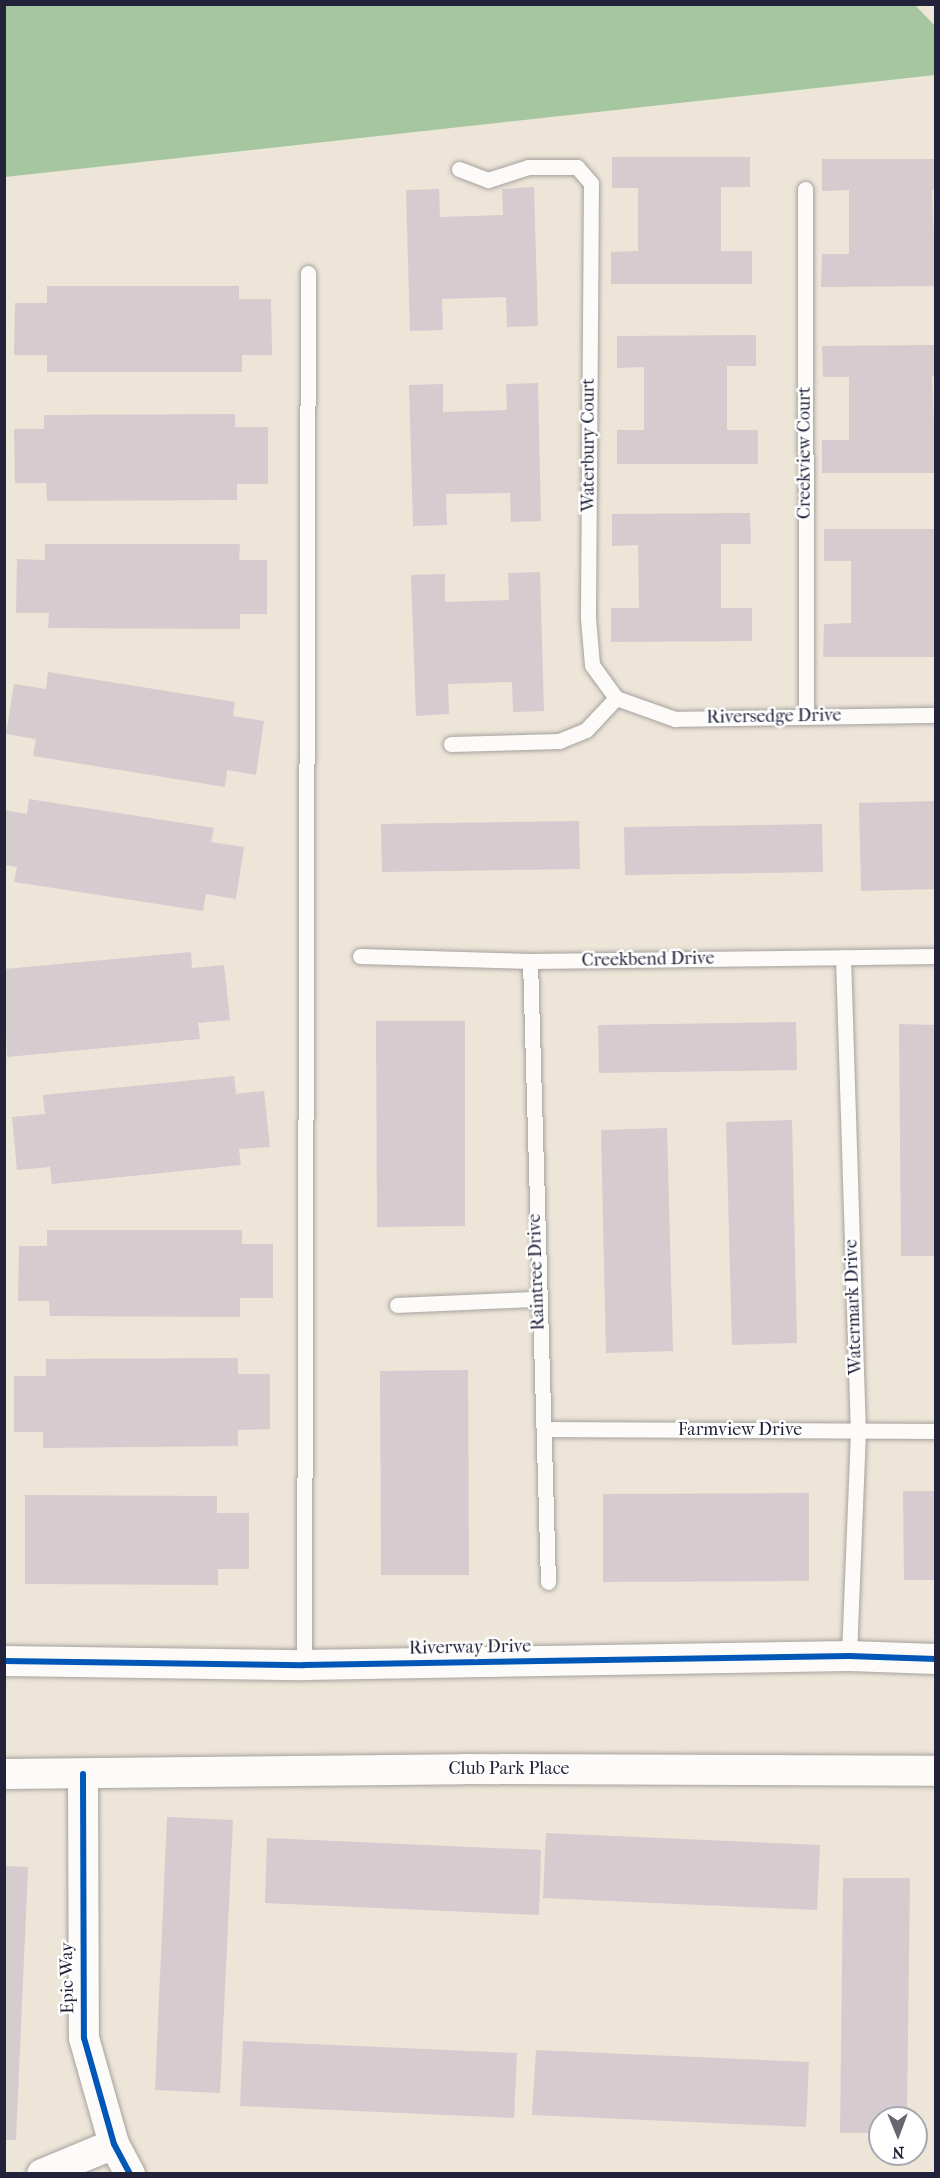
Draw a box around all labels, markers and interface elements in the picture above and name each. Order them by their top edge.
street label: Waterbury Court [578,378,600,512]
street label: Creekview Court [794,387,816,519]
street label: Riversedge Drive [706,705,842,729]
street label: Creekbend Drive [581,948,715,972]
street label: Raintree Drive [524,1213,550,1331]
street label: Watermark Drive [841,1239,867,1375]
street label: Farmview Drive [678,1419,802,1441]
street label: Riverway Drive [409,1636,531,1660]
street label: Club Park Place [448,1758,570,1780]
street label: Epic Way [57,1942,79,2014]
north arrow [868,2106,928,2166]
text: N [892,2143,905,2162]

